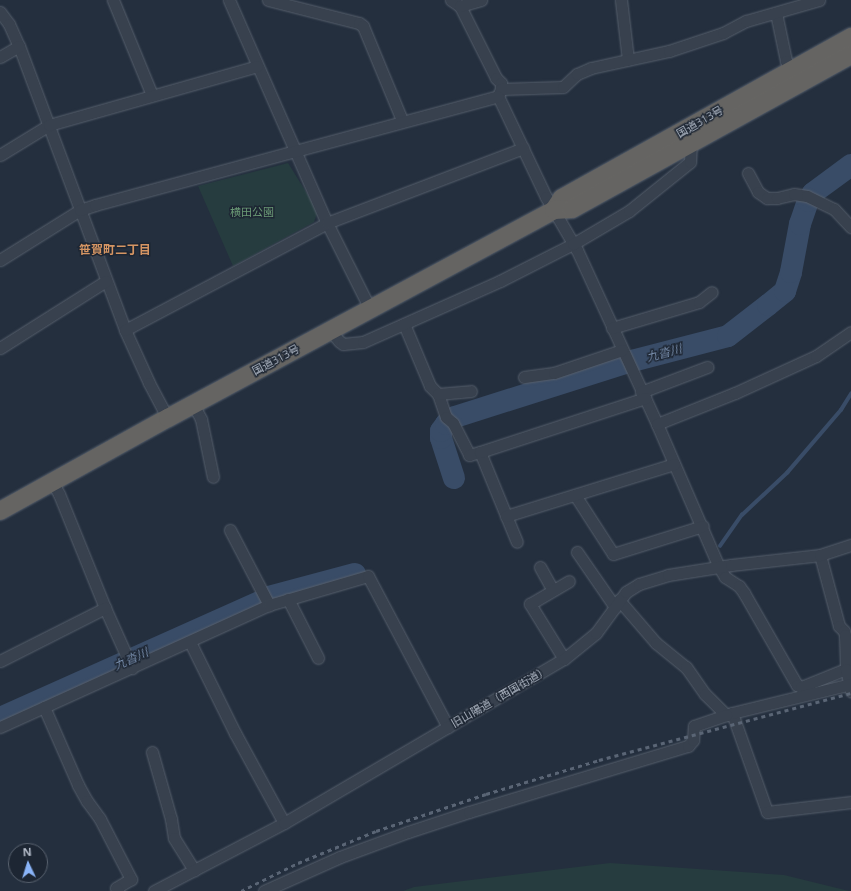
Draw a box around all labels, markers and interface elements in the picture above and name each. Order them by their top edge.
street label: 国道313号 [674,103,726,141]
park label: 横田公園 [230,205,274,219]
district label: 笹賀町二丁目 [79,243,151,257]
water label: 九沓川 [645,341,683,365]
street label: 国道313号 [250,342,302,378]
water label: 九沓川 [112,645,150,673]
street label: 旧山陽道（西国街道） [449,664,551,730]
north arrow [8,843,48,883]
text: N [22,844,32,859]

